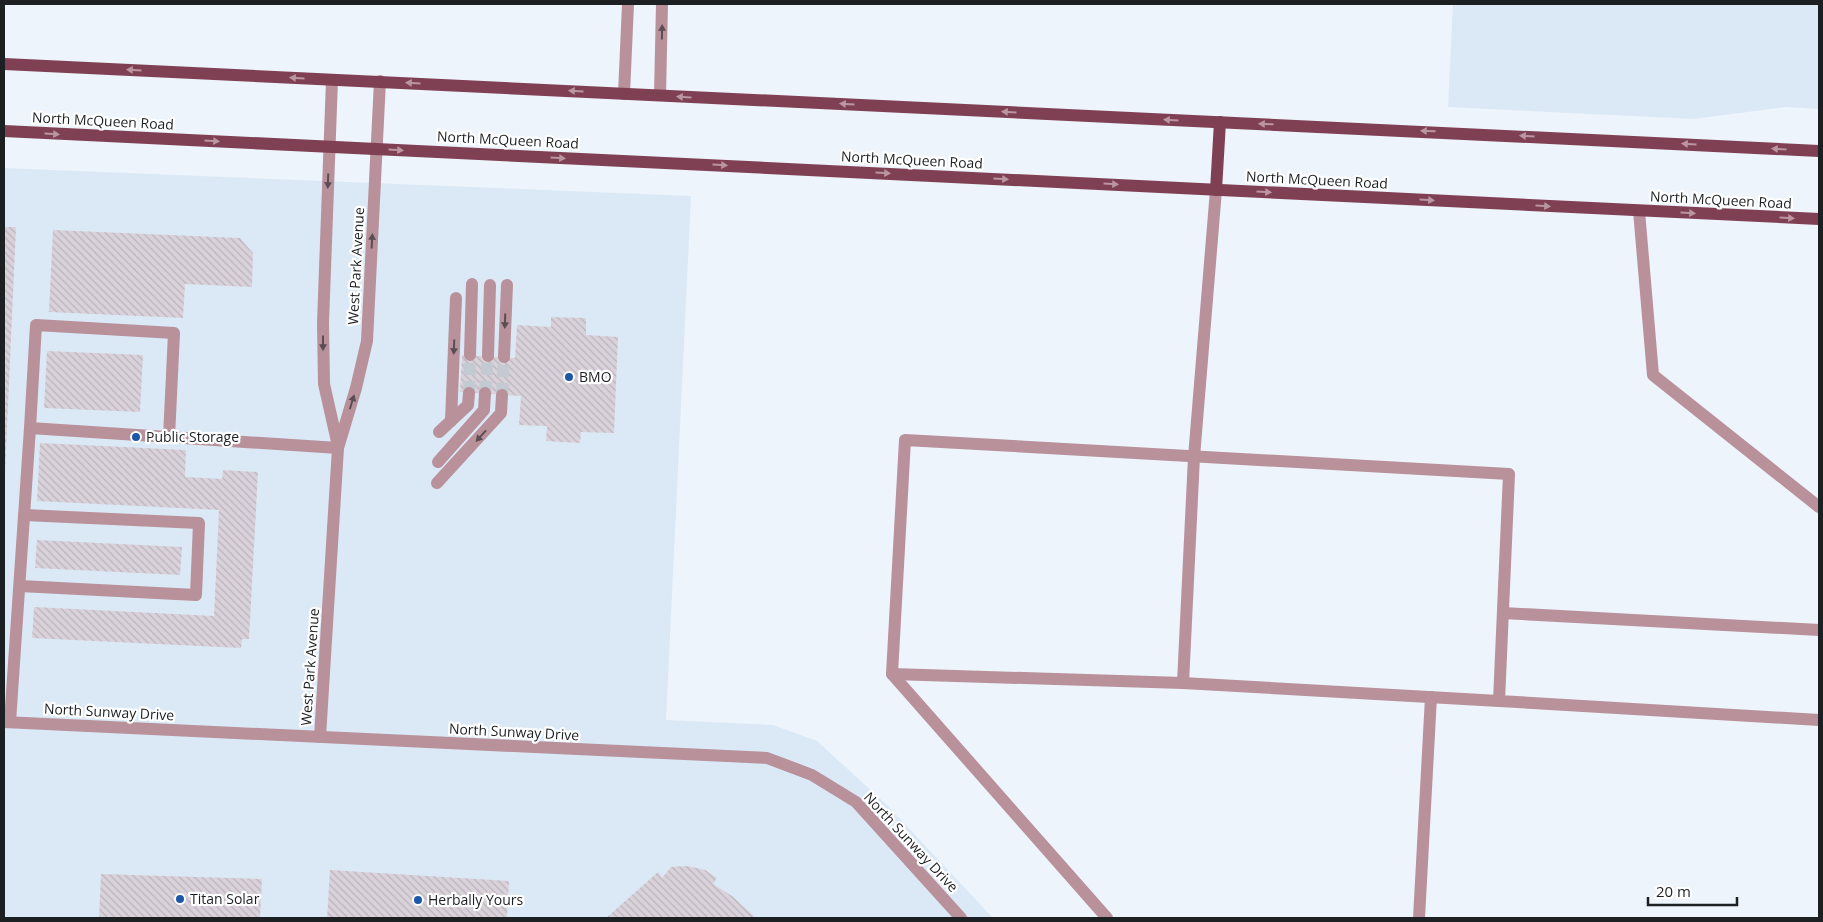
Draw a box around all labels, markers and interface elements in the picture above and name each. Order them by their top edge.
one-way arrow [658,24,666,40]
one-way arrow [126,66,142,74]
one-way arrow [288,73,304,81]
one-way arrow [405,78,421,86]
one-way arrow [567,87,583,95]
one-way arrow [676,92,692,100]
one-way arrow [839,100,855,108]
street label: North McQueen Road [32,107,174,134]
one-way arrow [1001,108,1017,116]
one-way arrow [1163,116,1179,124]
one-way arrow [1258,120,1274,128]
street label: North McQueen Road [437,126,579,153]
one-way arrow [1420,127,1436,135]
one-way arrow [45,130,61,138]
one-way arrow [1519,131,1535,139]
one-way arrow [205,138,221,146]
one-way arrow [1681,140,1697,148]
one-way arrow [1770,145,1786,153]
street label: North McQueen Road [841,146,983,173]
one-way arrow [388,147,404,155]
one-way arrow [550,154,566,162]
one-way arrow [713,162,729,170]
street label: North McQueen Road [1246,166,1388,193]
one-way arrow [875,170,891,178]
one-way arrow [324,173,332,189]
one-way arrow [993,175,1009,183]
one-way arrow [1103,181,1119,189]
street label: North McQueen Road [1650,186,1792,213]
one-way arrow [1257,188,1273,196]
one-way arrow [1419,196,1435,204]
one-way arrow [1535,202,1551,210]
street label: West Park Avenue [343,207,368,325]
one-way arrow [1680,209,1696,217]
one-way arrow [1779,214,1795,222]
one-way arrow [368,233,376,249]
one-way arrow [501,313,509,329]
one-way arrow [319,335,327,351]
one-way arrow [450,339,458,355]
place label: BMO [579,367,612,386]
marker: BMO [563,371,575,383]
one-way arrow [349,394,357,409]
place label: Public Storage [146,427,239,446]
one-way arrow [475,429,487,441]
marker: Public Storage [130,431,142,443]
street label: West Park Avenue [296,607,323,726]
street label: North Sunway Drive [43,699,175,724]
street label: North Sunway Drive [448,719,580,744]
street label: North Sunway Drive [860,788,963,896]
scale bar [1648,874,1737,906]
text: 20 m [1656,881,1691,901]
place label: Titan Solar [190,889,260,908]
place label: Herbally Yours [428,890,524,909]
marker: Titan Solar [174,893,186,905]
marker: Herbally Yours [412,894,424,906]

